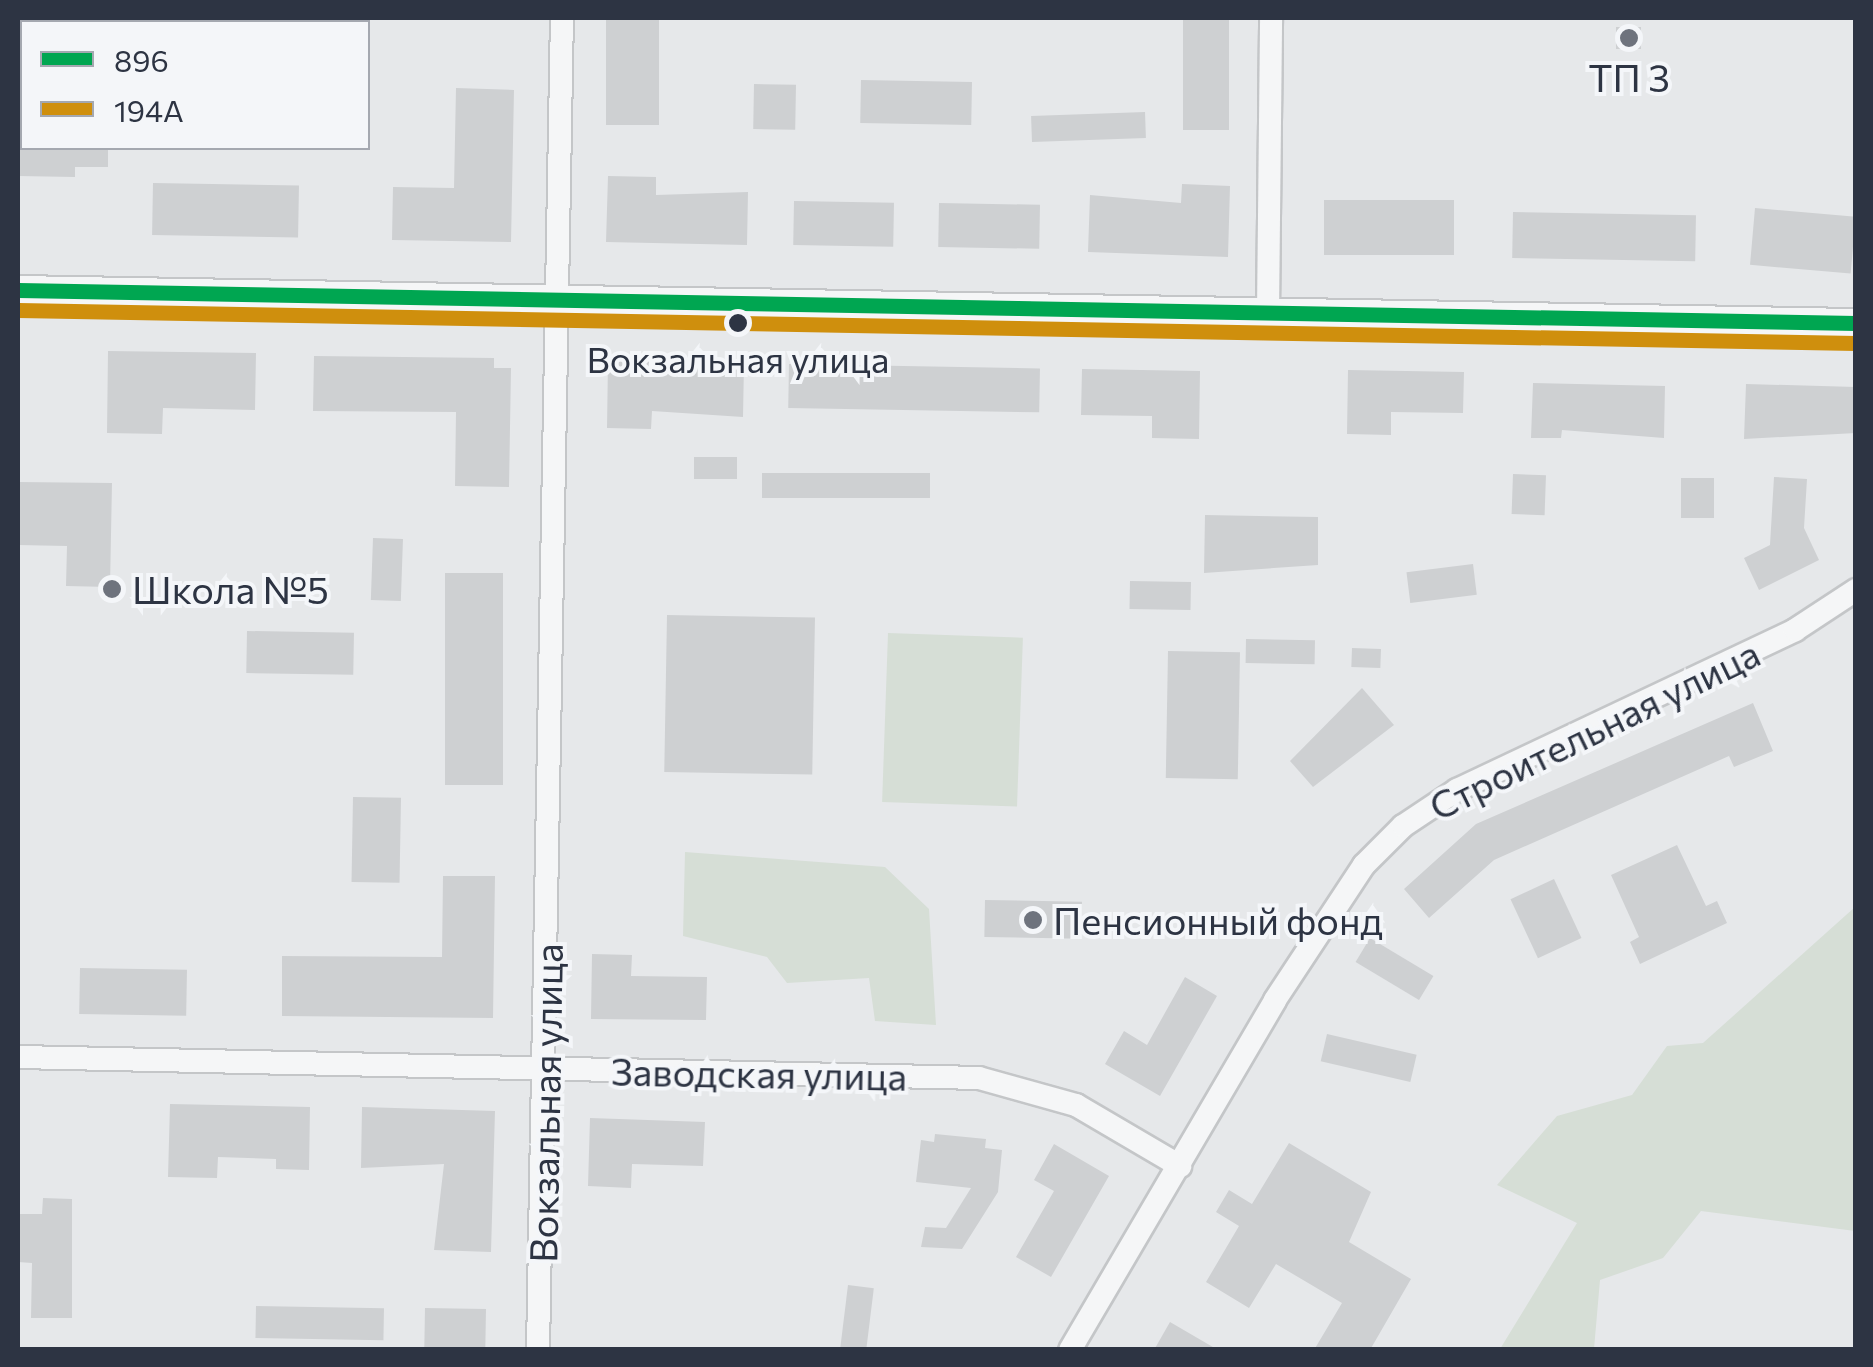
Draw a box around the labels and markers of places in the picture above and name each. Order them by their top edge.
marker: ТП 3 [1618,27,1640,49]
place label: ТП 3 [1588,54,1670,100]
marker: Вокзальная улица [728,313,748,333]
place label: Вокзальная улица [587,337,889,381]
place label: Школа №5 [132,566,329,612]
marker: Школа №5 [101,578,123,600]
place label: Пенсионный фонд [1053,897,1383,943]
marker: Пенсионный фонд [1022,909,1044,931]

